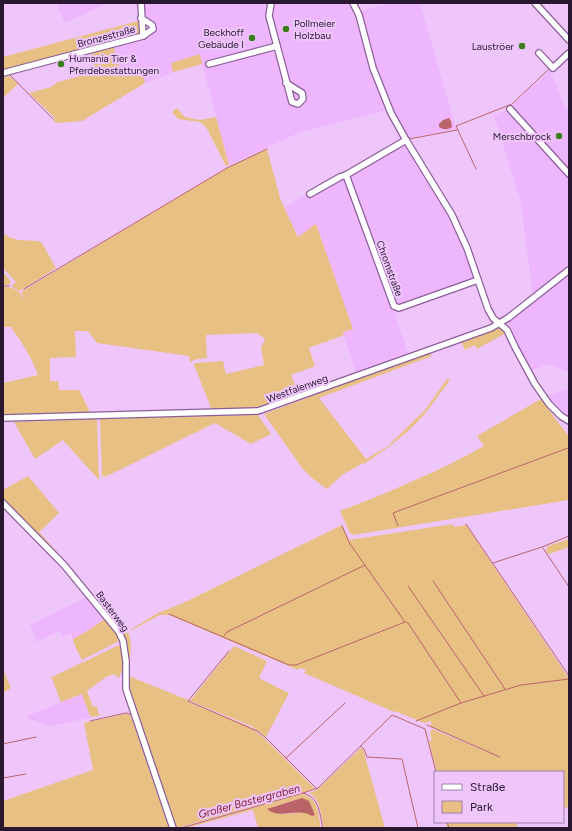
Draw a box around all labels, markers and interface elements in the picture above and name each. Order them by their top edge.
place label: Pollmeier Holzbau [294,17,336,42]
street label: Bronzestraße [76,22,137,50]
marker: Pollmeier Holzbau [281,24,291,34]
place label: Beckhoff Gebäude I [198,26,244,51]
marker: Beckhoff Gebäude I [247,33,257,43]
place label: Lauströer [472,40,515,53]
marker: Lauströer [517,41,527,51]
place label: Humania Tier & Pferdebestattungen [69,52,159,77]
marker: Humania Tier & Pferdebestattungen [56,59,66,69]
place label: Merschbrock [493,130,551,143]
marker: Merschbrock [554,131,564,141]
street label: Chromstraße [373,238,406,298]
street label: Westfalenweg [265,371,330,406]
street label: Basterweg [93,588,132,634]
legend [434,771,564,823]
text: Straße [470,780,506,794]
water label: Großer Bastergraben [197,782,301,821]
text: Park [470,800,493,814]

